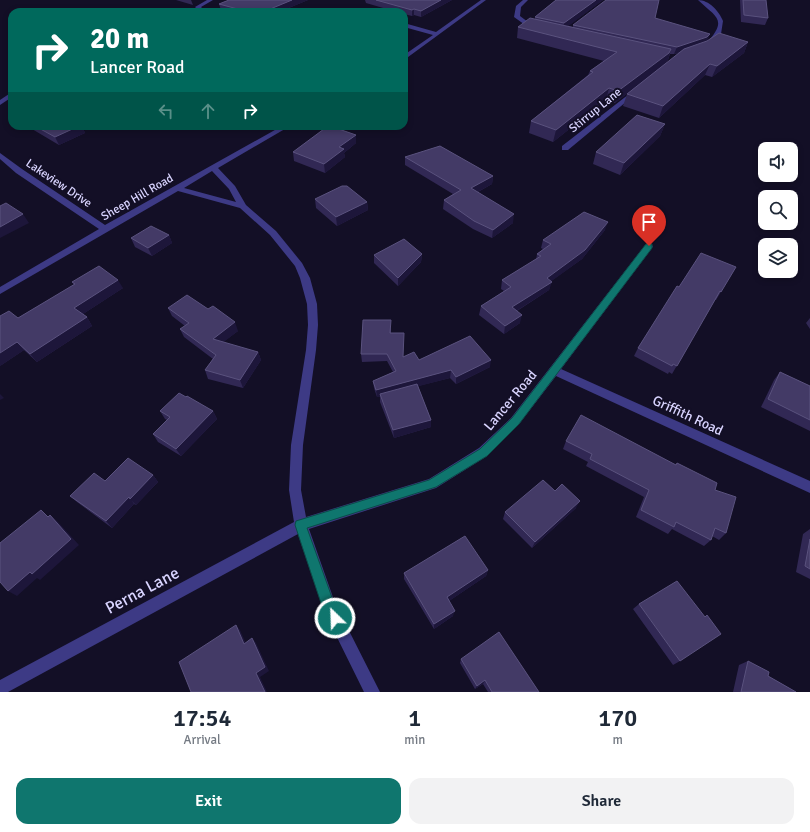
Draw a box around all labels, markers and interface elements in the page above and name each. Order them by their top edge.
text: 20 m [90,22,149,56]
icon: right [24,24,76,76]
text: Lancer Road [90,56,185,78]
street label: Stirrup Lane [566,85,625,136]
icon: left [155,100,177,122]
icon: ahead [197,100,219,122]
icon: right [239,100,261,122]
map controls [758,142,798,278]
button: sound [758,142,798,182]
street label: Lakeview Drive [23,156,95,211]
street label: Sheep Hill Road [99,171,176,224]
button: search [758,190,798,230]
pin [632,205,666,246]
icon: arrive [638,211,660,233]
button: layers [758,238,798,278]
street label: Lancer Road [480,367,541,434]
street label: Griffith Road [650,392,726,439]
street label: Perna Lane [102,562,183,619]
position arrow [314,597,356,639]
text: 17:54 [173,703,231,733]
text: 1 [408,703,421,733]
text: 170 [598,703,637,733]
text: Arrival [183,732,221,748]
text: min [404,732,425,748]
text: m [612,732,623,748]
button: Exit [16,778,401,824]
button: Share [409,778,794,824]

